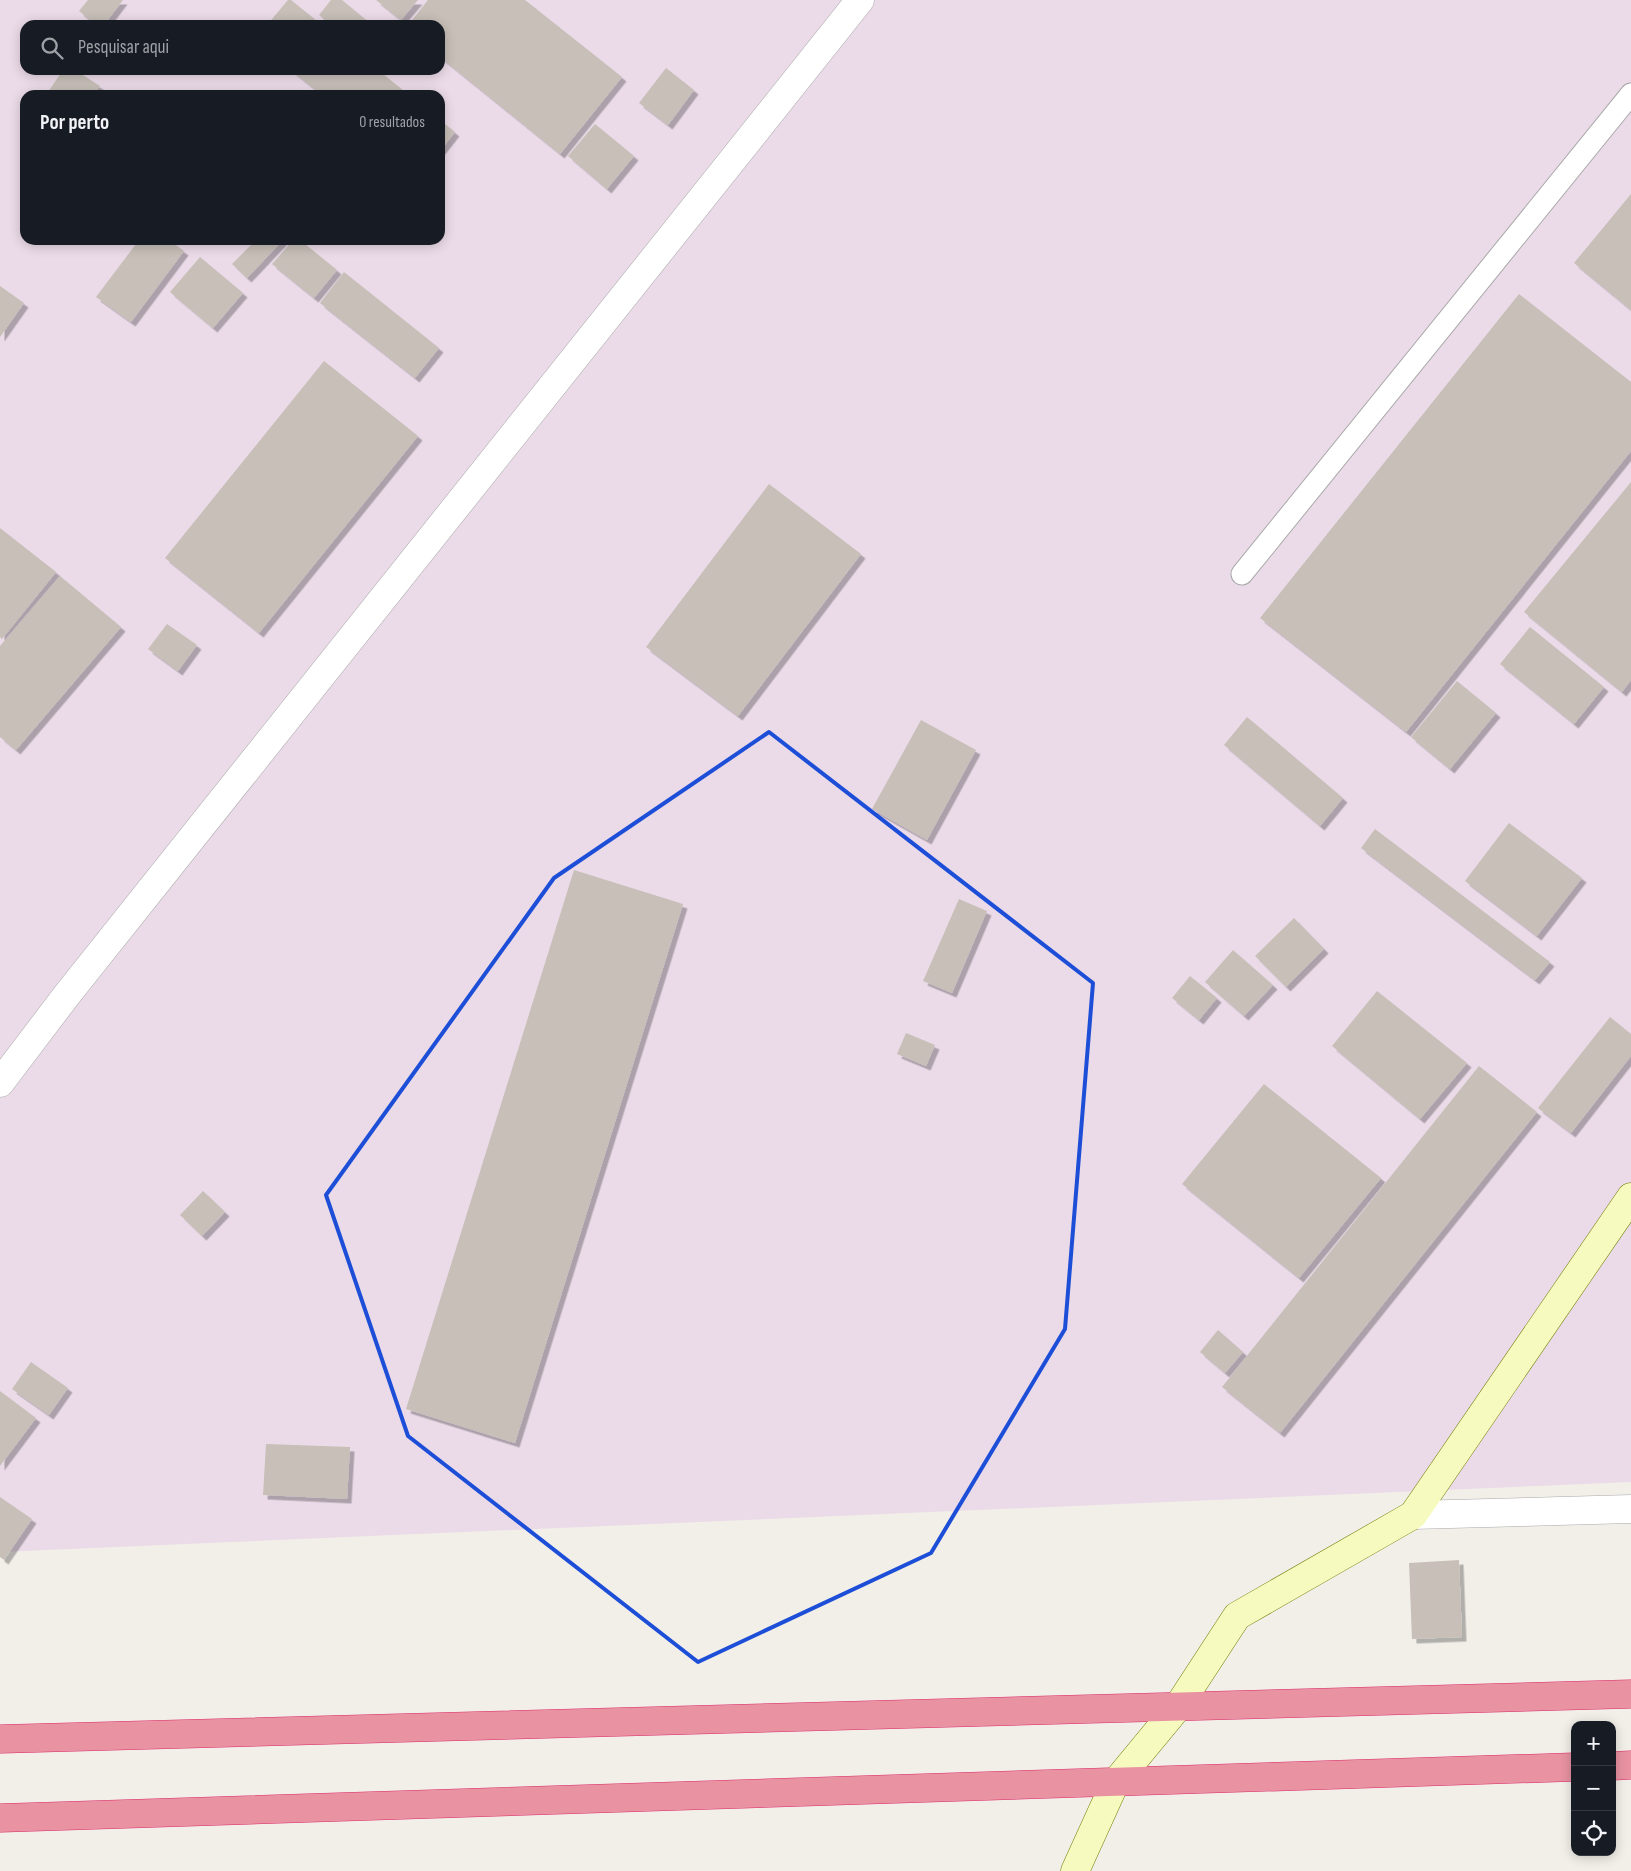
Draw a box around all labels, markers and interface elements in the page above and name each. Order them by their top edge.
search box [20,20,445,75]
icon: search [38,34,66,62]
text: Pesquisar aqui [78,36,169,59]
text: Por perto [40,110,109,135]
text: 0 resultados [359,113,425,132]
map controls [1571,1721,1616,1856]
button: + [1571,1721,1616,1766]
button: − [1571,1766,1616,1811]
button: locate [1571,1811,1616,1856]

